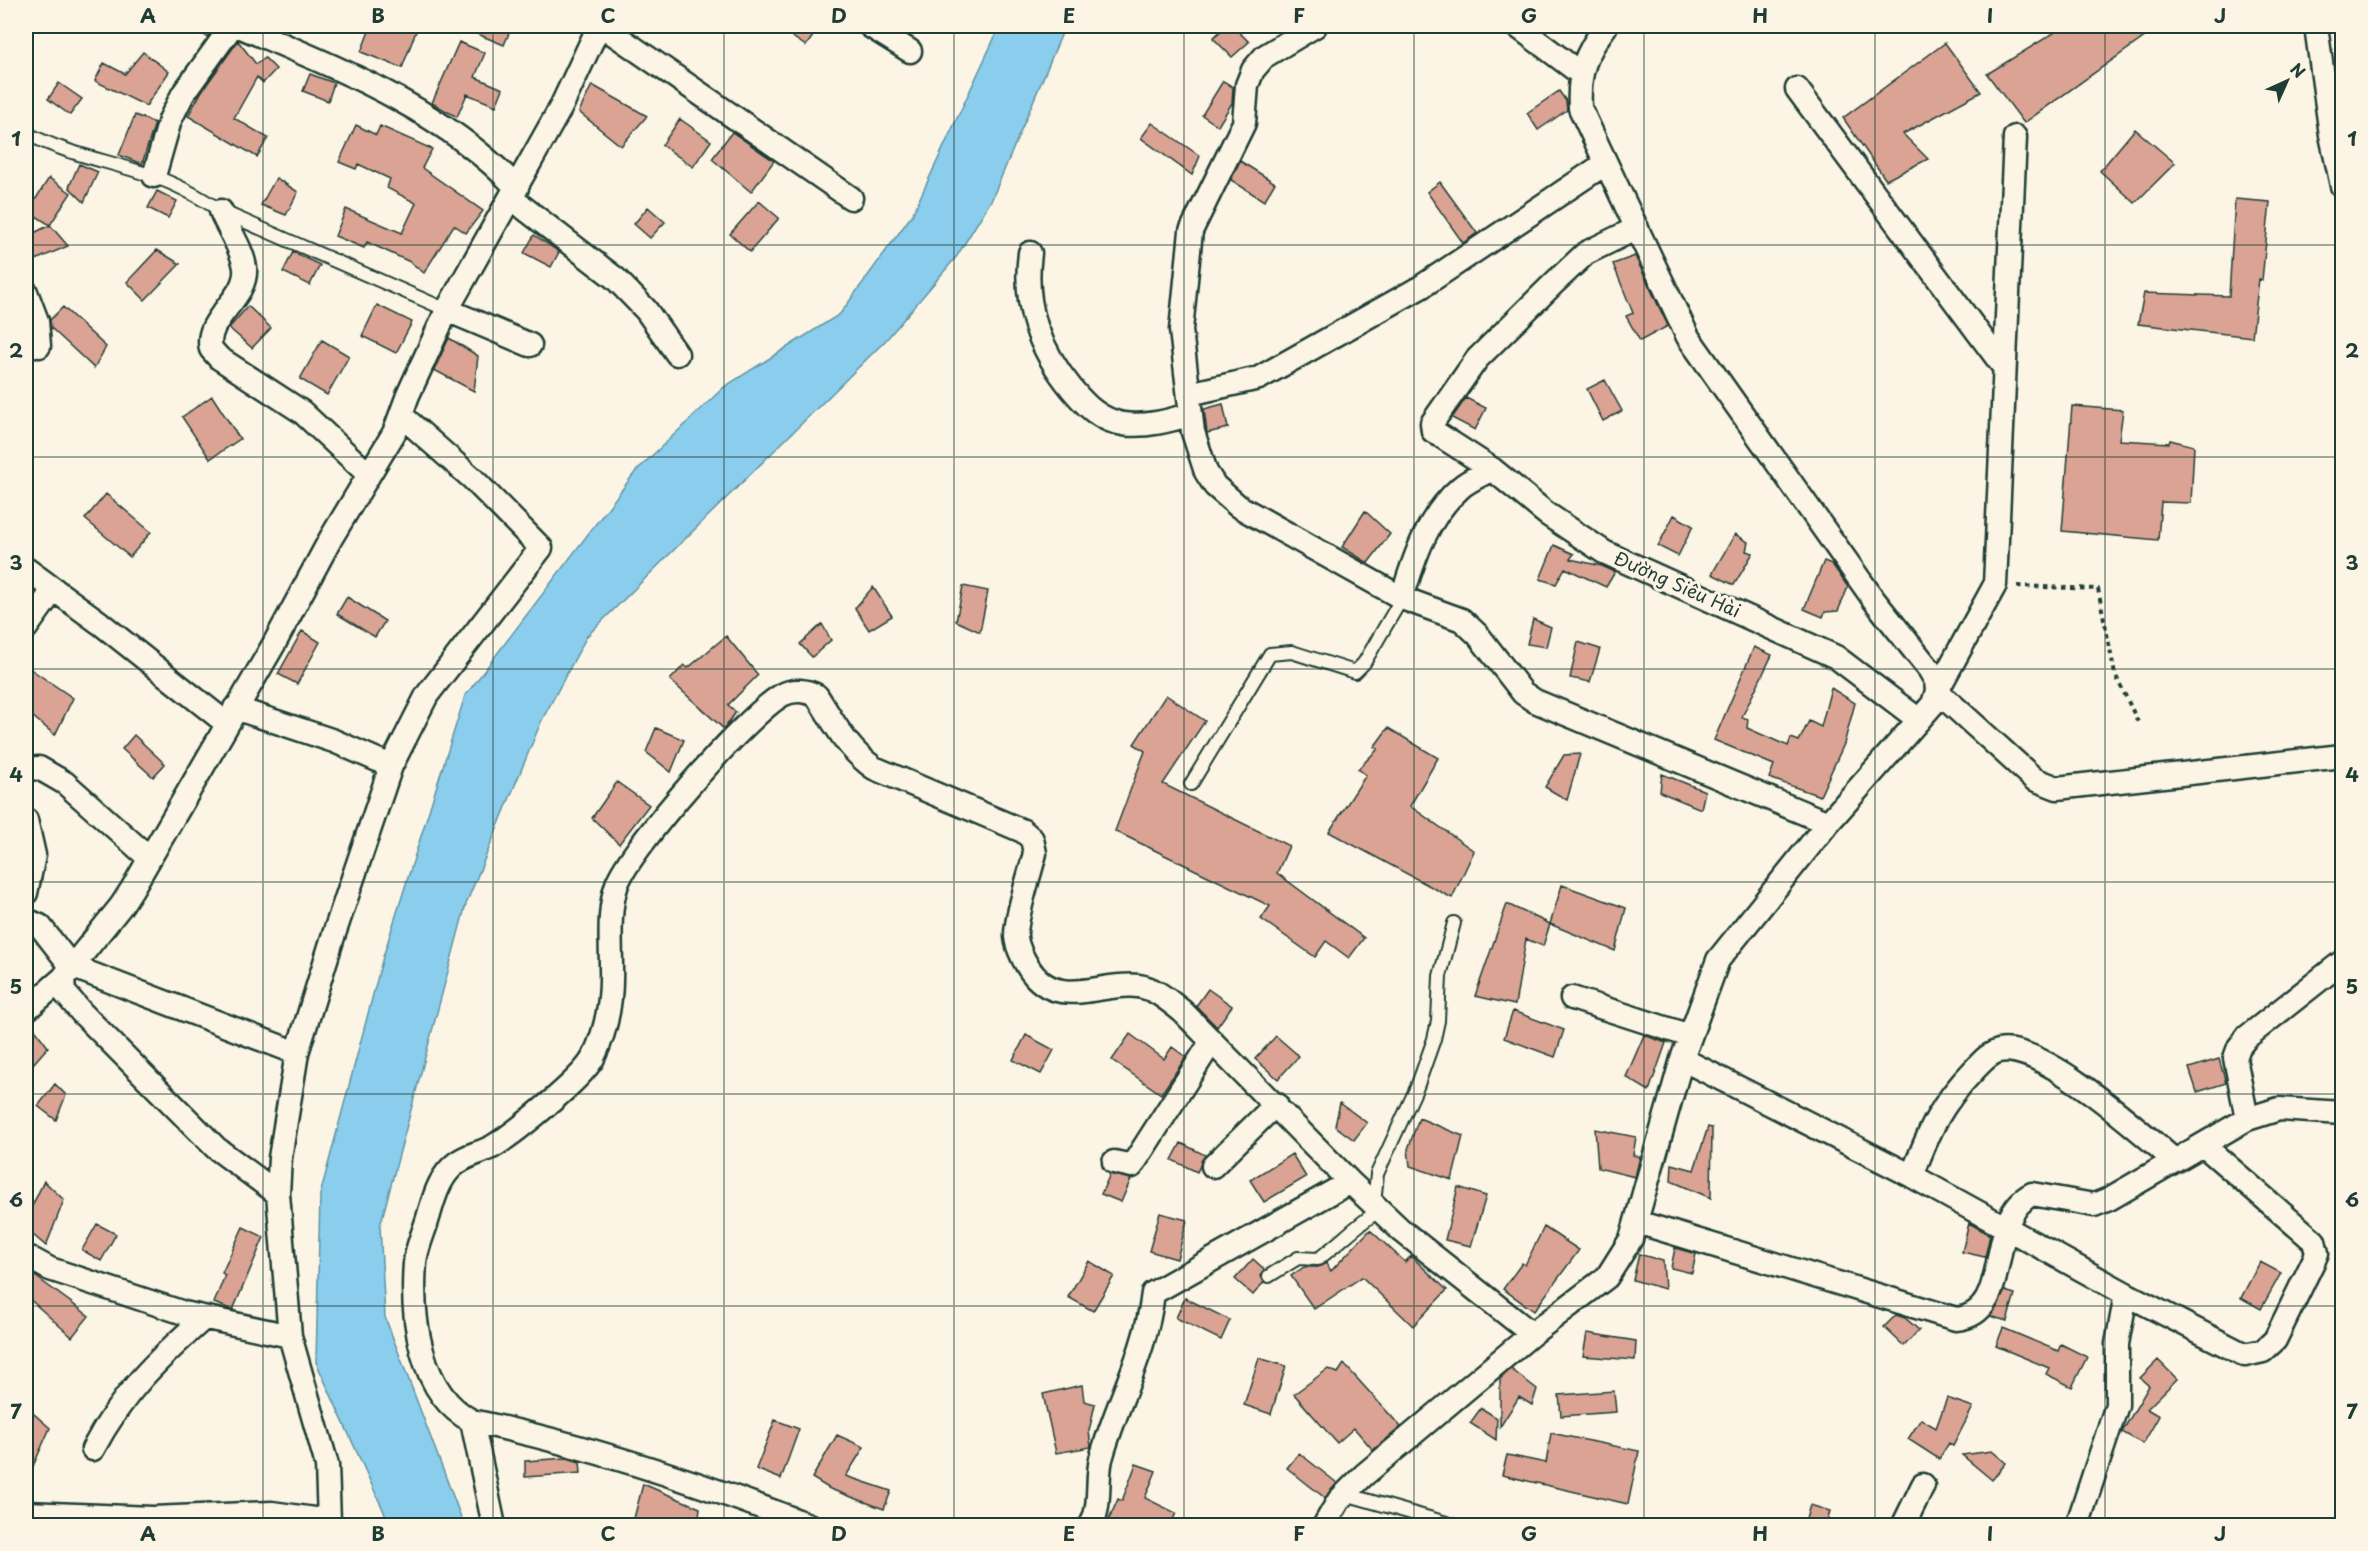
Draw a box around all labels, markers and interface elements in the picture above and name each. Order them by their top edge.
text: A [140,0,156,30]
text: B [371,0,385,30]
text: C [600,0,616,30]
text: D [831,0,847,30]
text: E [1063,0,1075,30]
text: F [1293,0,1305,30]
text: G [1521,0,1537,30]
text: H [1752,0,1768,30]
text: I [1987,0,1993,30]
text: J [2214,0,2226,30]
north arrow [2257,51,2317,111]
text: N [2285,57,2311,83]
text: 1 [11,123,21,153]
text: 1 [2347,123,2357,153]
text: 2 [9,335,23,365]
text: 2 [2345,335,2359,365]
street label: Đường Siêu Hài [1610,544,1745,624]
text: 3 [9,547,23,577]
text: 3 [2345,547,2359,577]
text: 4 [9,759,23,789]
text: 4 [2345,759,2359,789]
text: 5 [10,971,22,1001]
text: 5 [2346,971,2358,1001]
text: 6 [9,1184,23,1214]
text: 6 [2345,1184,2359,1214]
text: 7 [10,1396,22,1426]
text: 7 [2346,1396,2358,1426]
text: A [140,1518,156,1548]
text: B [371,1518,385,1548]
text: C [600,1518,616,1548]
text: D [831,1518,847,1548]
text: E [1063,1518,1075,1548]
text: F [1293,1518,1305,1548]
text: G [1521,1518,1537,1548]
text: H [1752,1518,1768,1548]
text: I [1987,1518,1993,1548]
text: J [2214,1518,2226,1548]

